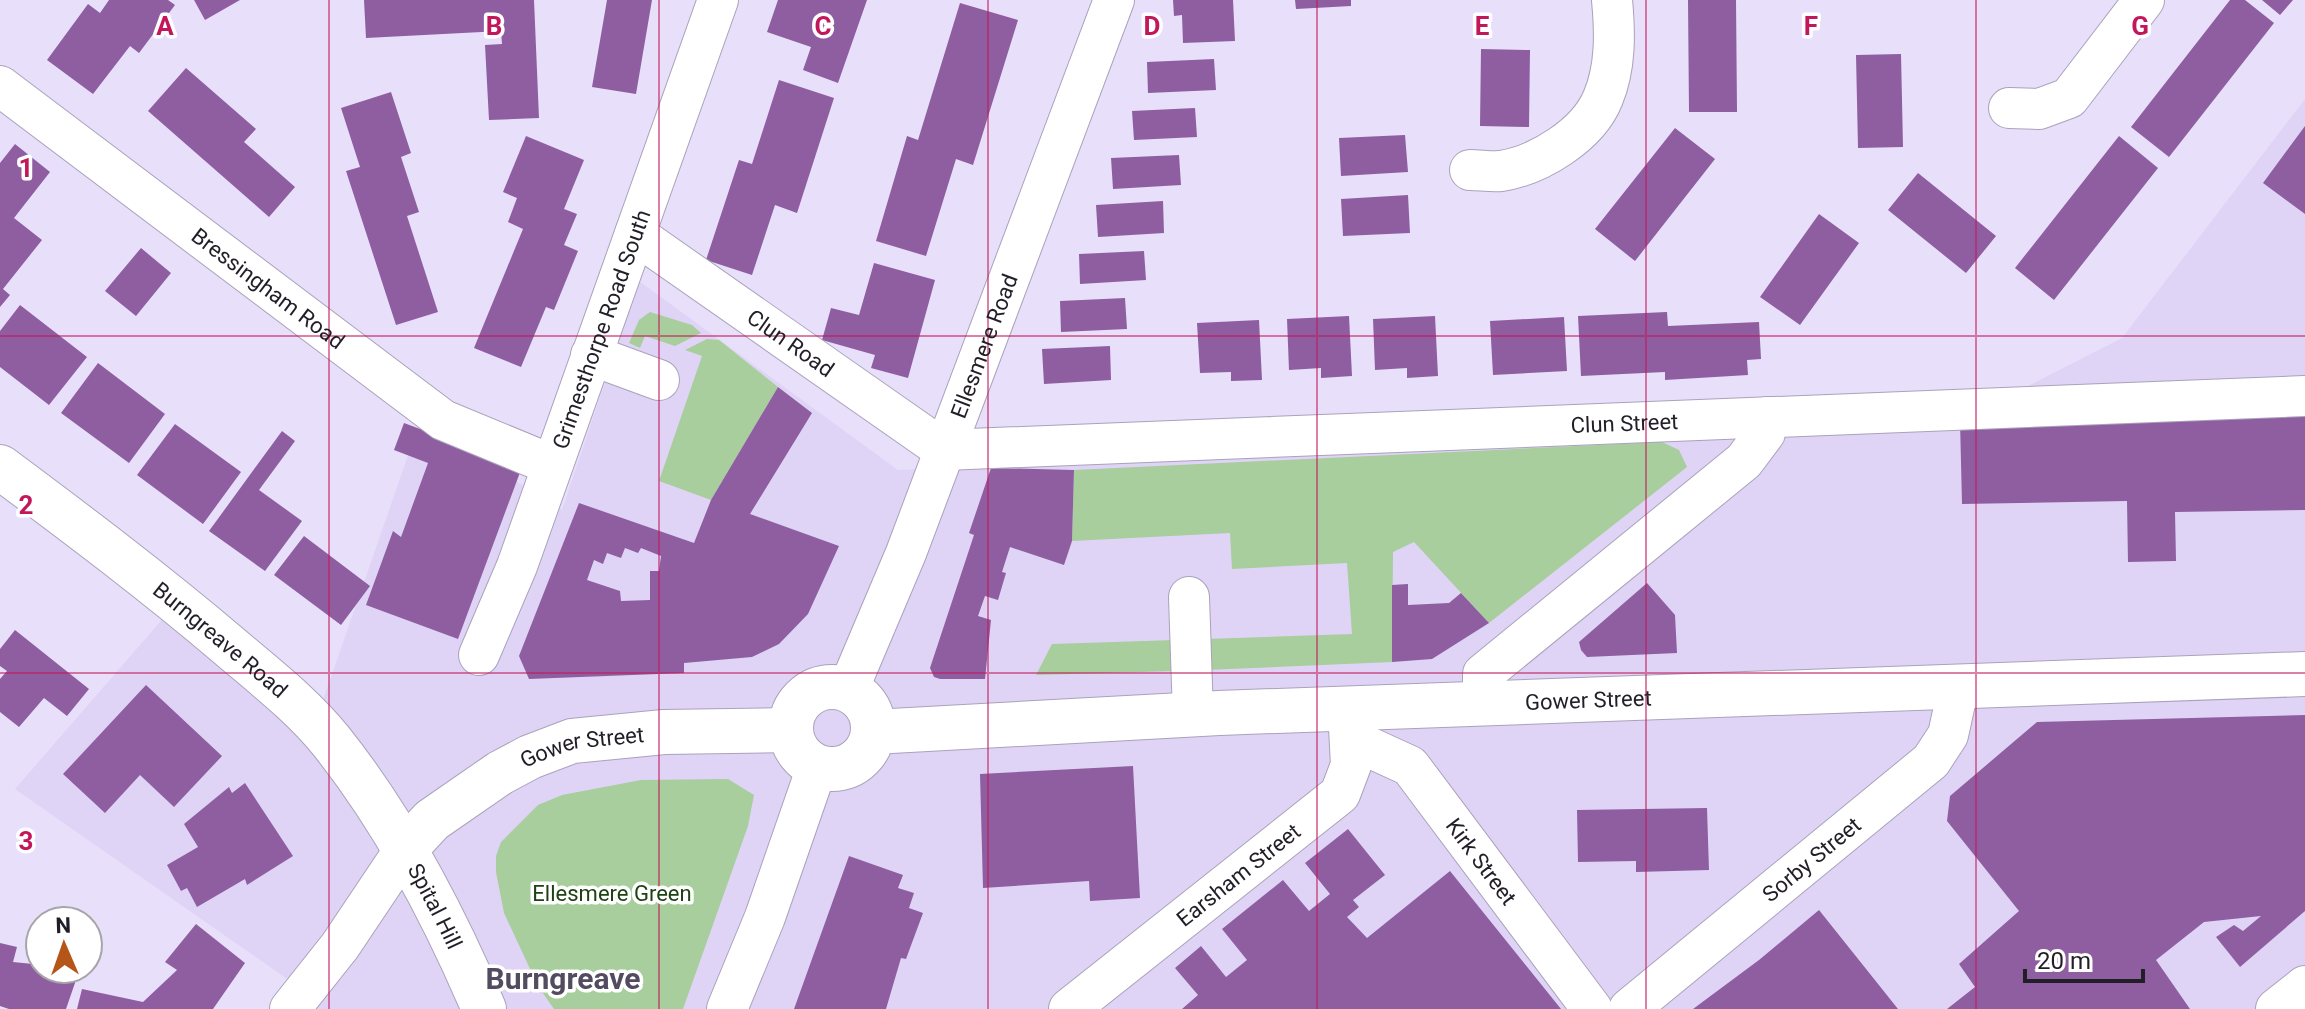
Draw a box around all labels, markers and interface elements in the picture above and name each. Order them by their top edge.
text: A [156,11,174,41]
text: B [486,11,502,41]
text: C [814,11,832,41]
text: D [1144,11,1160,41]
text: E [1475,11,1490,41]
text: F [1804,11,1818,41]
text: G [2131,11,2149,41]
text: 1 [19,153,33,183]
street label: Grimesthorpe Road South [548,206,655,452]
street label: Bressingham Road [187,223,349,354]
street label: Ellesmere Road [946,271,1023,422]
street label: Clun Road [742,304,839,382]
street label: Clun Street [1570,409,1679,438]
text: 2 [19,490,33,520]
street label: Burngreave Road [148,577,292,703]
street label: Gower Street [1524,685,1652,715]
street label: Gower Street [516,722,645,773]
street label: Sorby Street [1758,812,1866,907]
street label: Kirk Street [1441,814,1521,910]
street label: Earsham Street [1172,819,1305,932]
text: 3 [19,826,33,856]
street label: Spital Hill [403,859,467,953]
park label: Ellesmere Green [532,881,692,906]
north arrow [24,905,104,985]
text: N [55,913,72,938]
scale bar [2025,933,2143,983]
text: 20 m [2037,947,2091,975]
district label: Burngreave [486,961,640,996]

